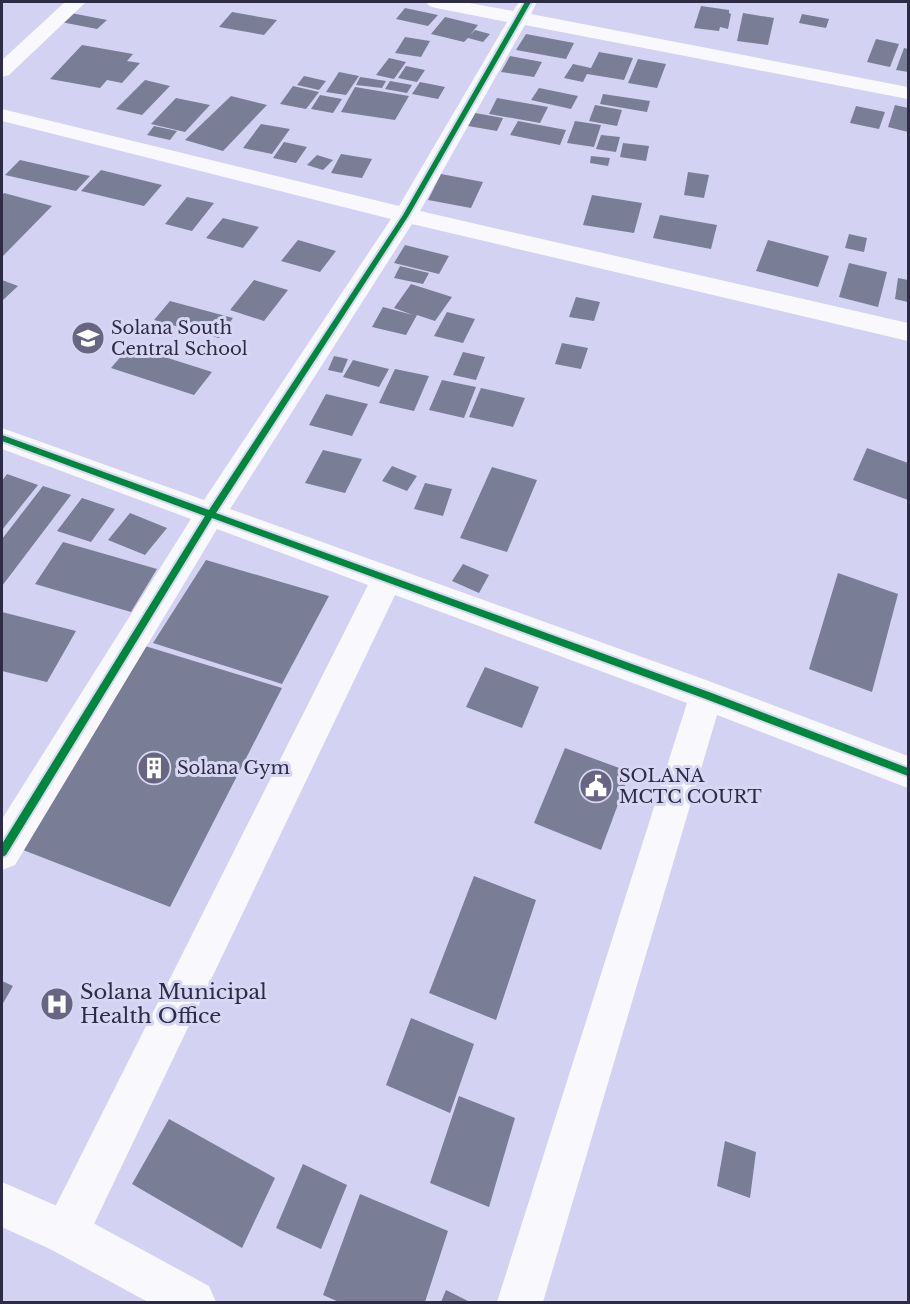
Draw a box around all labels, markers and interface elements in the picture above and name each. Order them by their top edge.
place label: Solana South Central School [111,317,248,360]
school or university icon: Solana South Central School [70,320,106,356]
building icon: Solana Gym [136,750,172,786]
place label: Solana Gym [177,757,290,779]
place label: SOLANA MCTC COURT [619,765,762,808]
public building icon: SOLANA MCTC COURT [578,768,614,804]
place label: Solana Municipal Health Office [80,979,267,1029]
hospital icon: Solana Municipal Health Office [39,986,75,1022]

